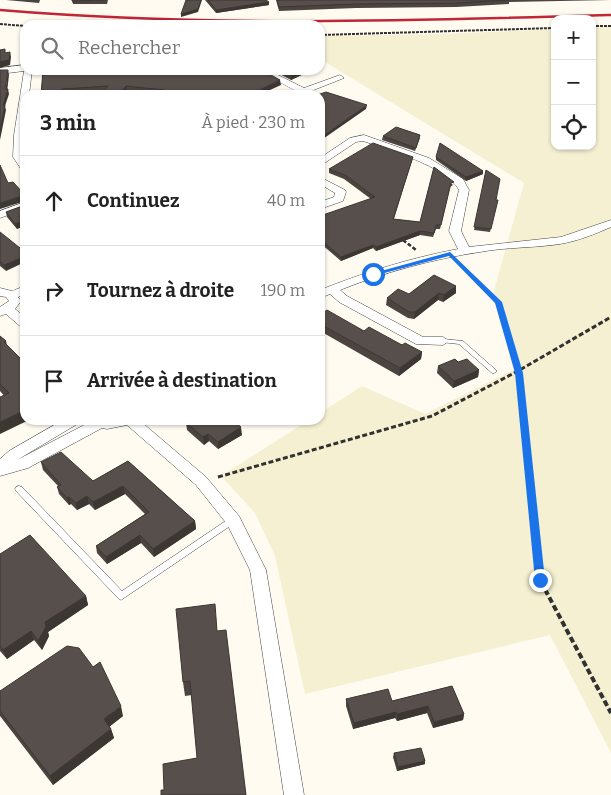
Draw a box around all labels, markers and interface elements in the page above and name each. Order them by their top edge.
map controls [551,15,596,150]
button: + [551,15,596,60]
search box [20,20,325,75]
icon: search [38,34,66,62]
text: Rechercher [78,36,180,59]
button: − [551,60,596,105]
button: locate [551,105,596,150]
text: 3 min [40,110,96,136]
text: À pied · 230 m [202,113,305,132]
icon: ahead [40,187,68,215]
text: Continuez [87,189,180,212]
text: 40 m [267,191,305,210]
route start [362,263,385,286]
icon: right [40,277,68,305]
text: Tournez à droite [87,279,234,302]
text: 190 m [260,281,305,300]
icon: arrive [40,367,68,395]
text: Arrivée à destination [87,369,277,392]
route end [529,569,552,592]

